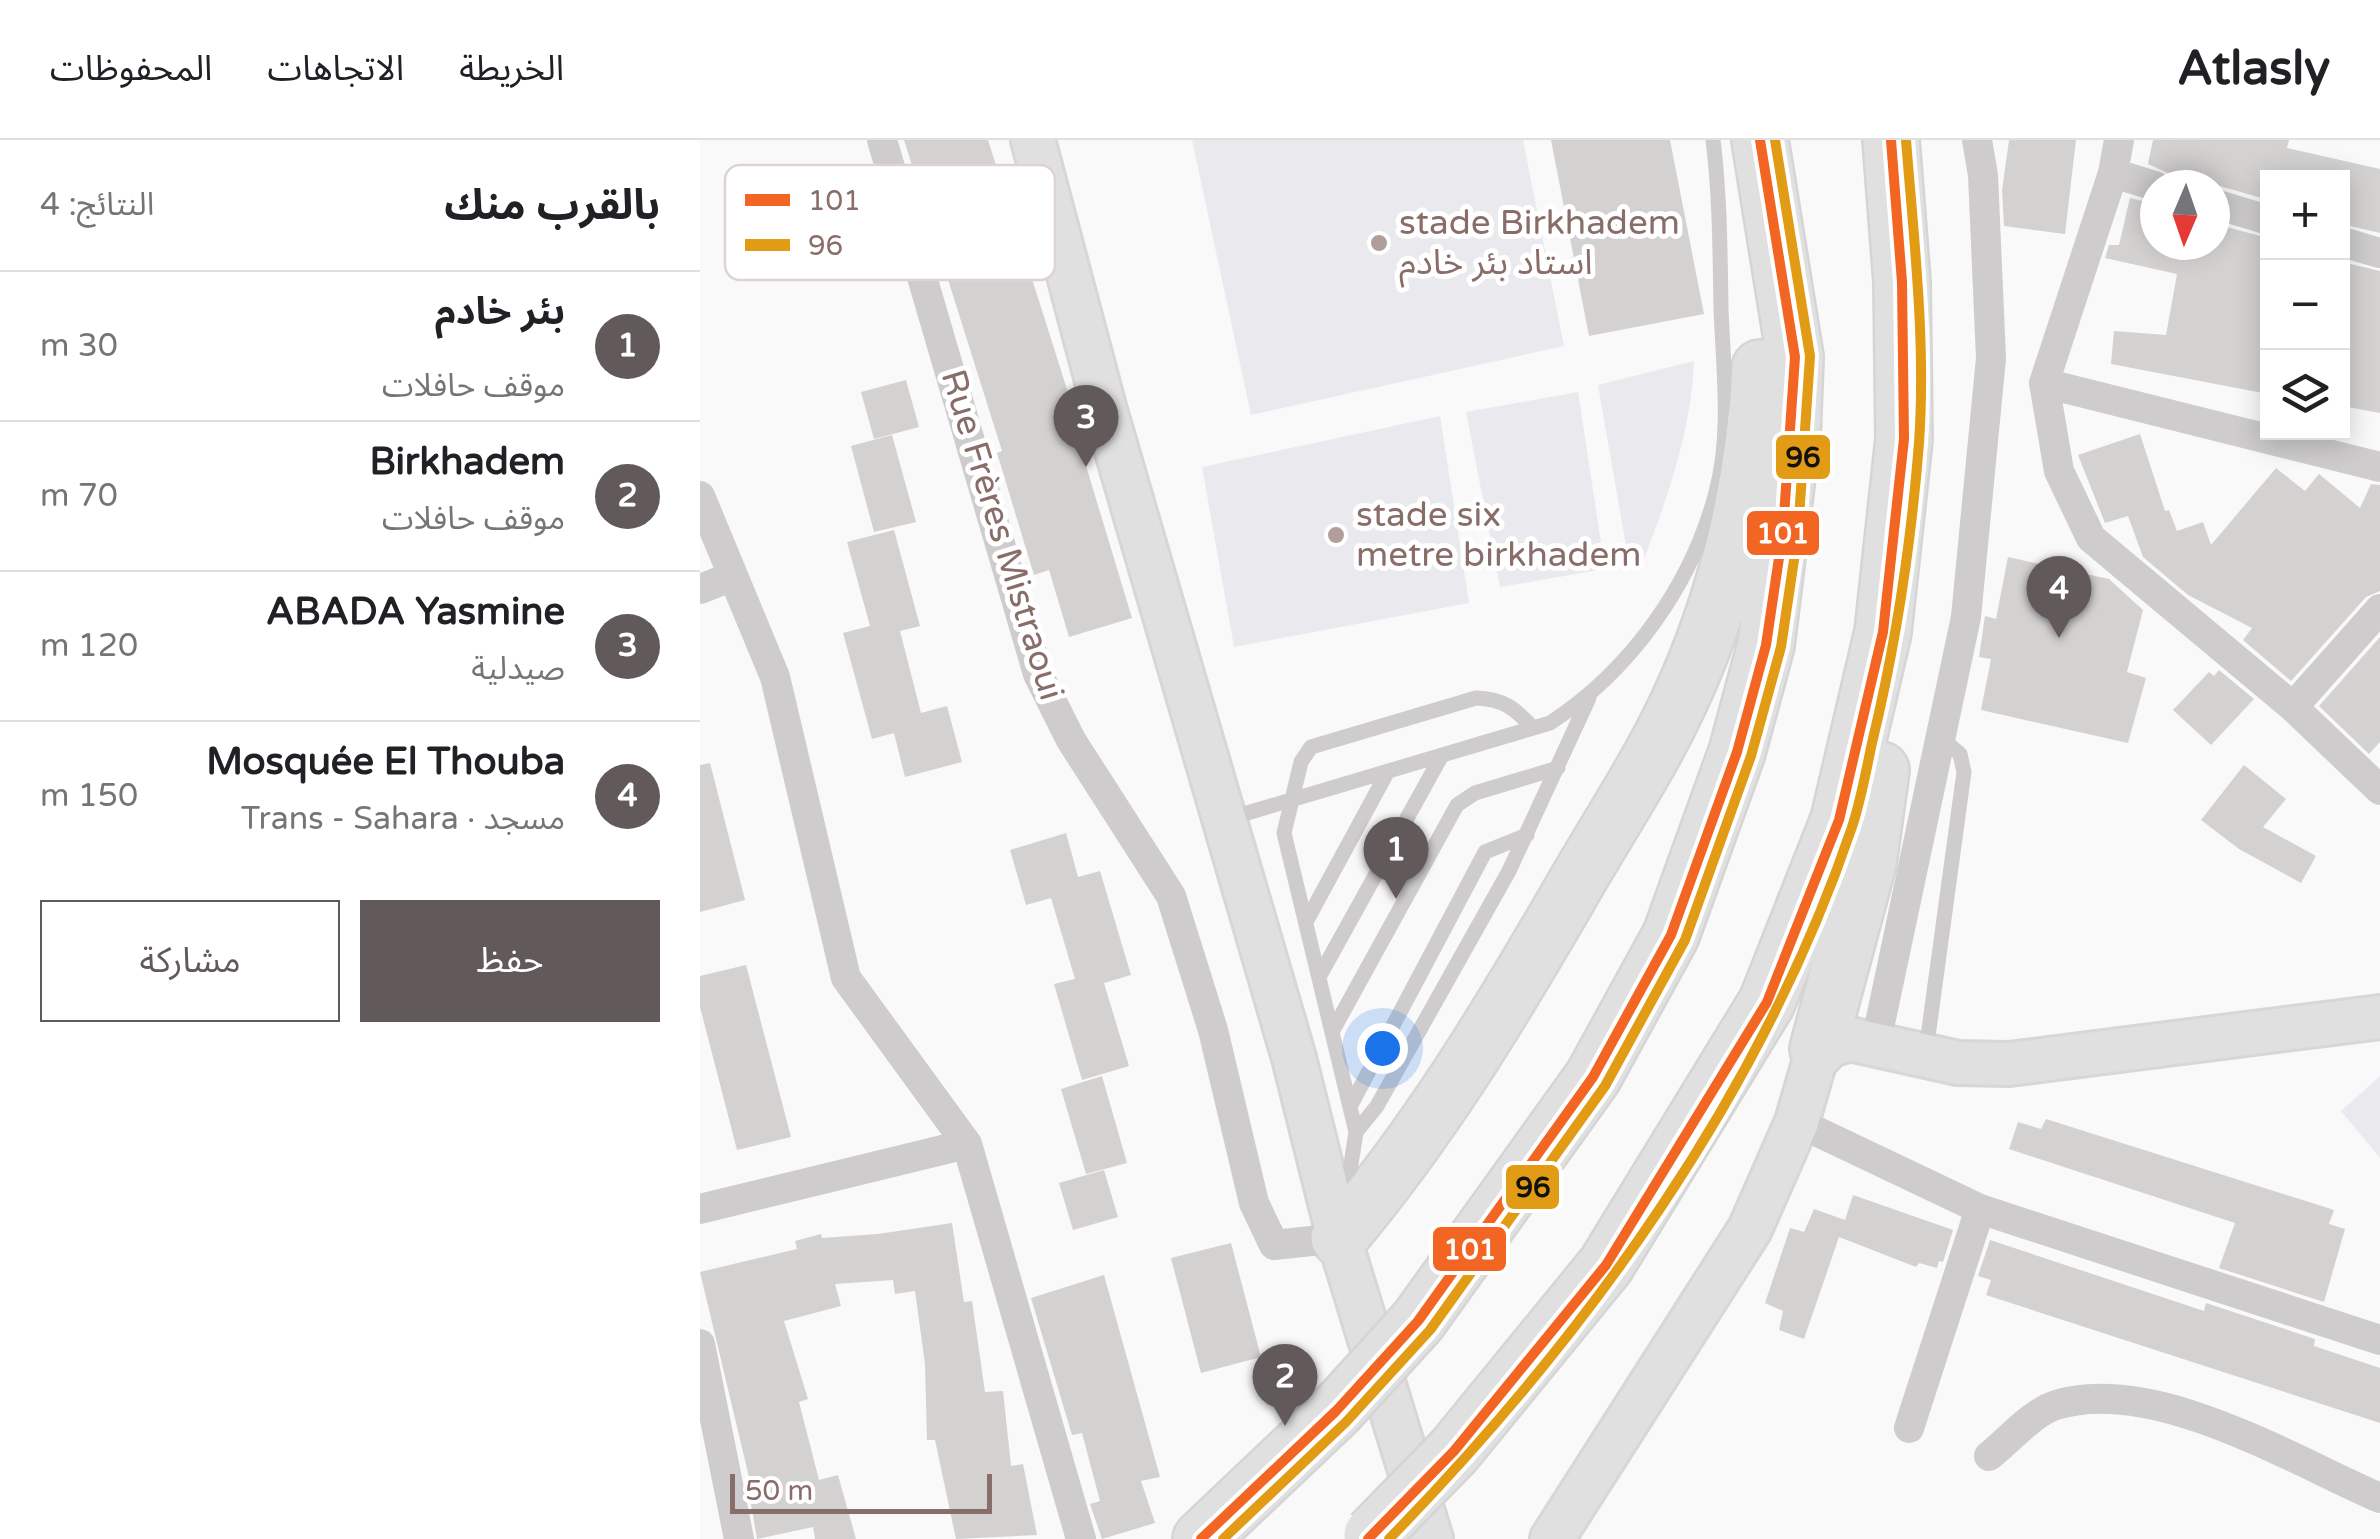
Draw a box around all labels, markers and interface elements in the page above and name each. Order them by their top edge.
text: Atlasly [2177,40,2330,98]
text: المحفوظات [50,48,212,90]
text: الاتجاهات [267,48,404,90]
text: الخريطة [459,48,564,90]
legend [725,165,1055,280]
north arrow [2140,170,2230,260]
map controls [2260,170,2350,440]
button: + [2260,170,2350,260]
text: بالقرب منك [444,180,660,231]
text: 101 [808,184,861,218]
text: النتائج: 4 [40,186,154,224]
place label: stade Birkhadem استاد بئر خادم [1399,202,1680,288]
text: 96 [808,229,843,263]
marker: stade Birkhadem استاد بئر خادم [1368,232,1390,254]
button: − [2260,260,2350,350]
text: بئر خادم [435,289,565,335]
text: 30 m [40,327,118,365]
text: 1 [617,327,638,365]
button: layers [2260,350,2350,440]
street label: Rue Frères Mistraoui [932,365,1072,705]
text: موقف حافلات [382,367,565,405]
pin: 3 [1054,385,1118,467]
line badge: 96 [1774,433,1832,481]
text: Birkhadem [369,439,565,485]
text: 96 [1785,441,1821,475]
text: 70 m [40,477,118,515]
text: 2 [617,477,638,515]
place label: stade six metre birkhadem [1356,494,1641,576]
text: موقف حافلات [382,500,565,538]
line badge: 101 [1745,509,1821,557]
text: 101 [1757,517,1809,551]
marker: stade six metre birkhadem [1325,524,1347,546]
pin: 4 [2026,556,2092,638]
text: ABADA Yasmine [266,589,565,635]
text: 120 m [40,627,138,665]
text: 3 [617,627,638,665]
text: صيدلية [471,650,565,688]
text: Mosquée El Thouba [206,739,565,785]
text: 150 m [40,777,138,815]
text: 4 [617,777,638,815]
text: مسجد · Trans - Sahara [241,800,565,838]
pin: 1 [1364,816,1428,899]
button: مشاركة [40,900,340,1022]
button: حفظ [360,900,660,1022]
your location [1357,1023,1408,1074]
line badge: 96 [1504,1163,1561,1211]
text: 96 [1515,1171,1551,1205]
line badge: 101 [1431,1225,1508,1273]
text: 101 [1444,1233,1496,1267]
pin: 2 [1252,1344,1318,1426]
scale bar [730,1469,992,1514]
text: 50 m [745,1474,813,1508]

